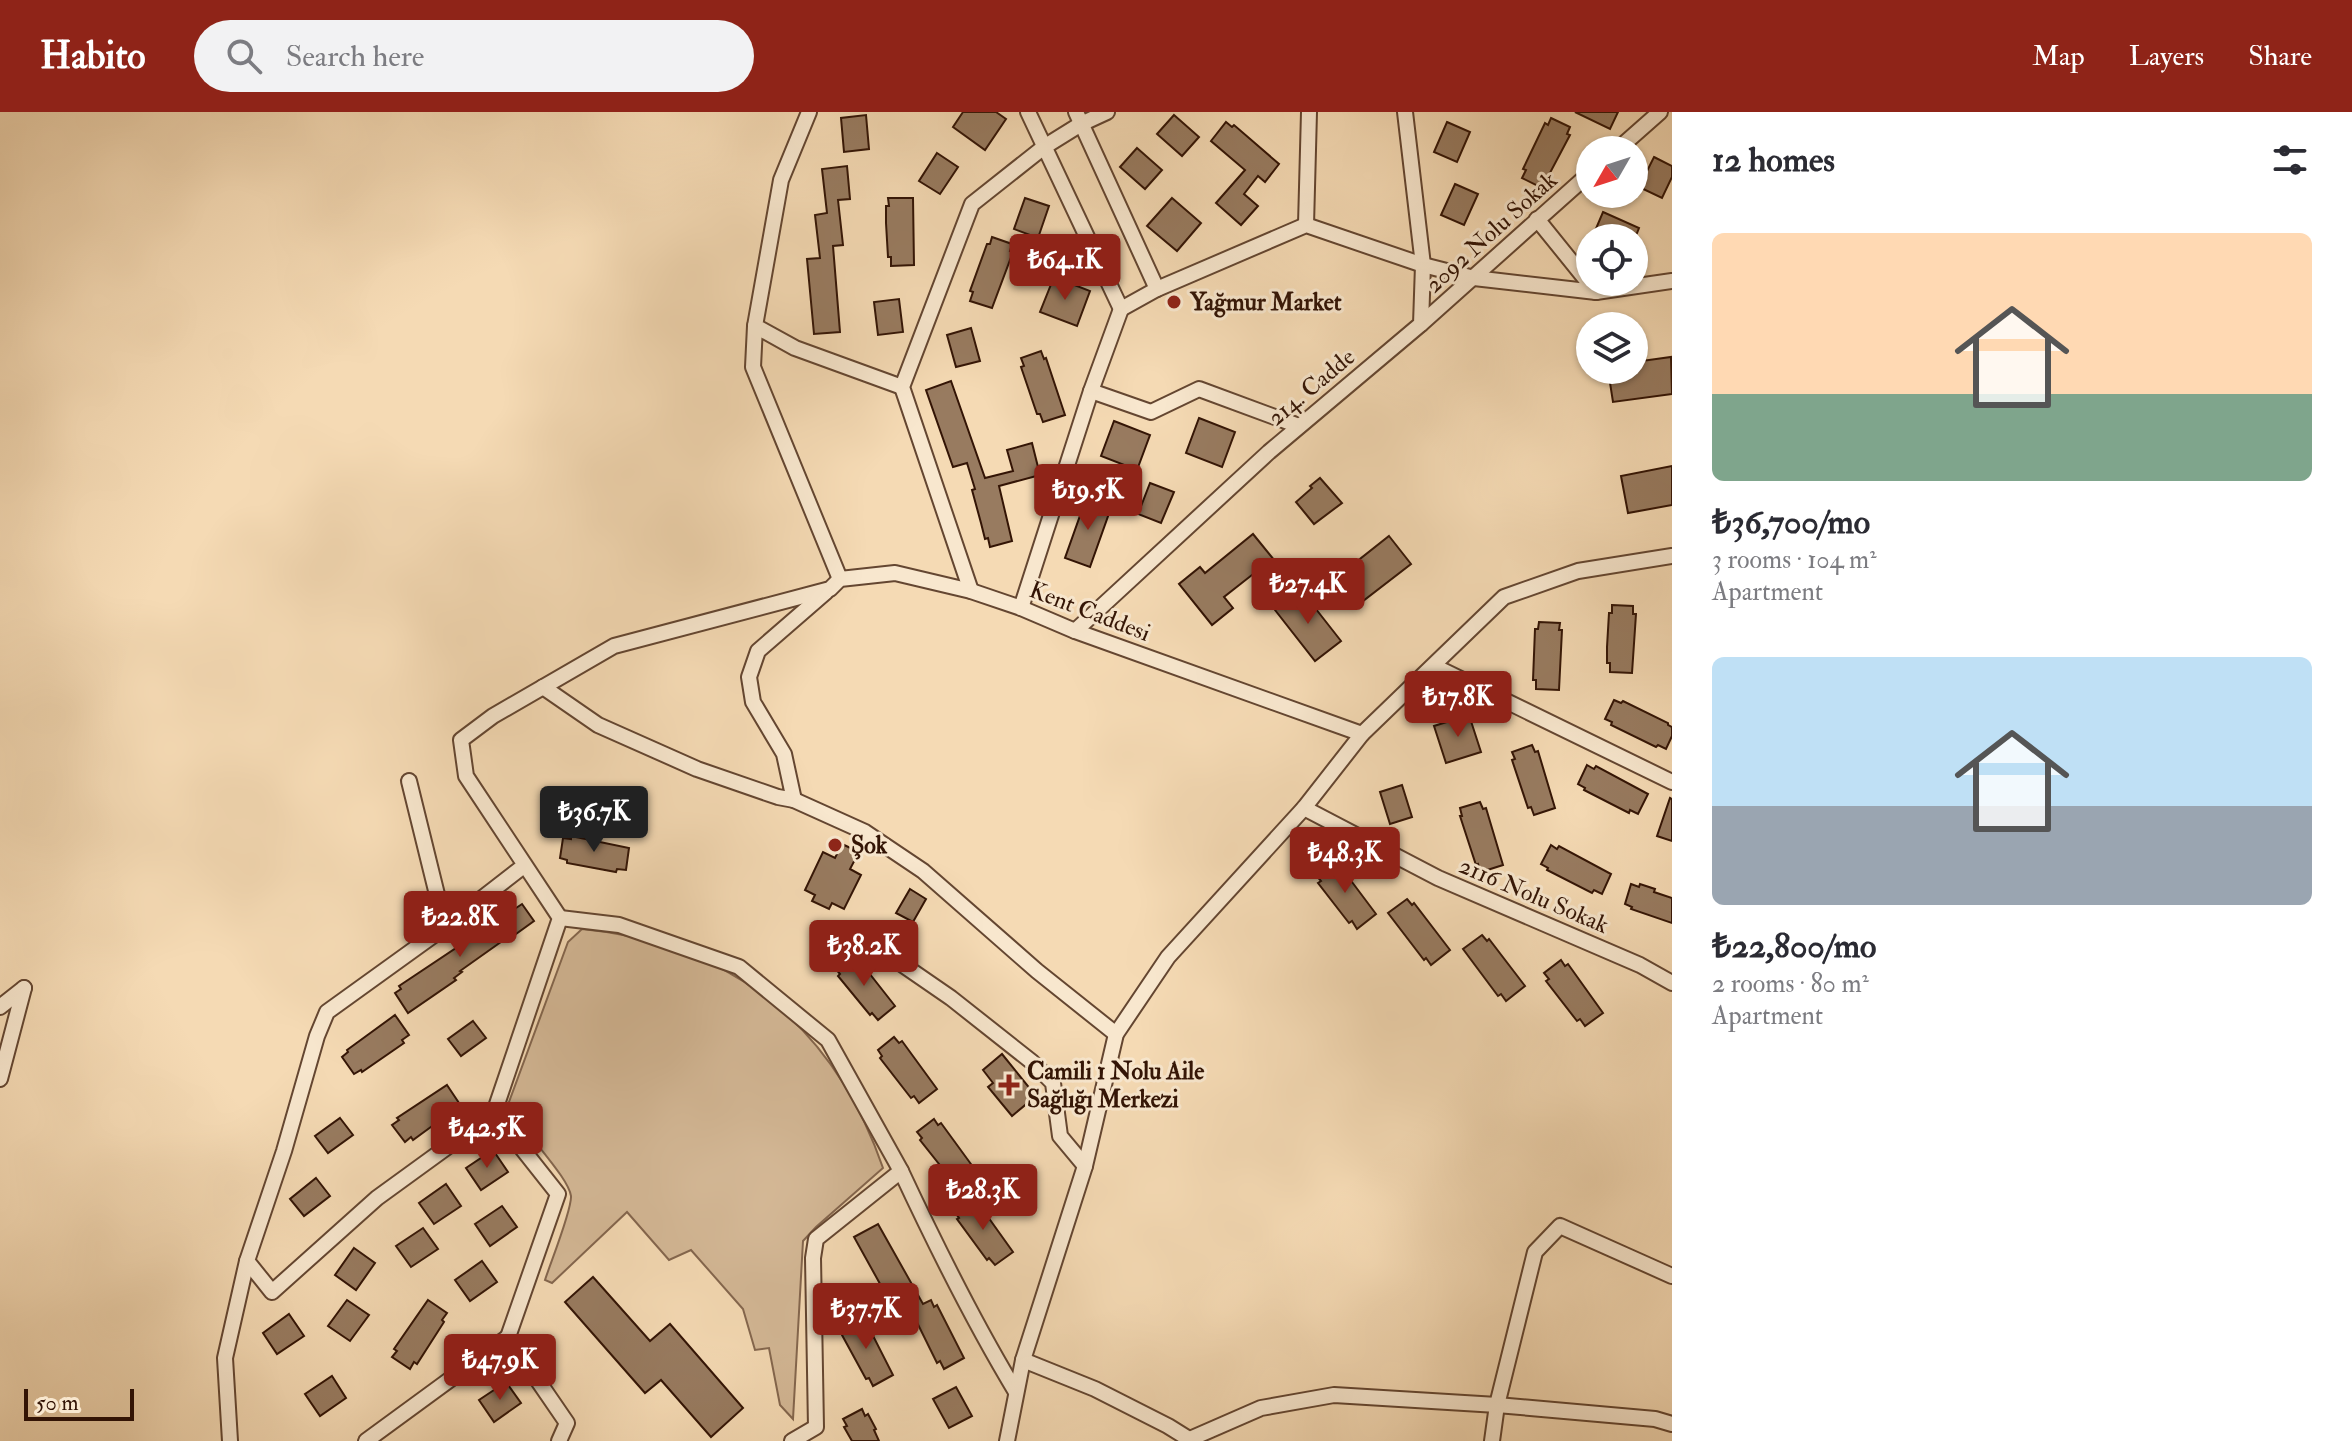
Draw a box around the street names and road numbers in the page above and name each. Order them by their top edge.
street label: 2092 Nolu Sokak [1419,165,1564,300]
street label: 214. Cadde [1261,342,1361,433]
street label: Kent Caddesi [1025,574,1155,649]
street label: 2116 Nolu Sokak [1454,850,1614,941]

